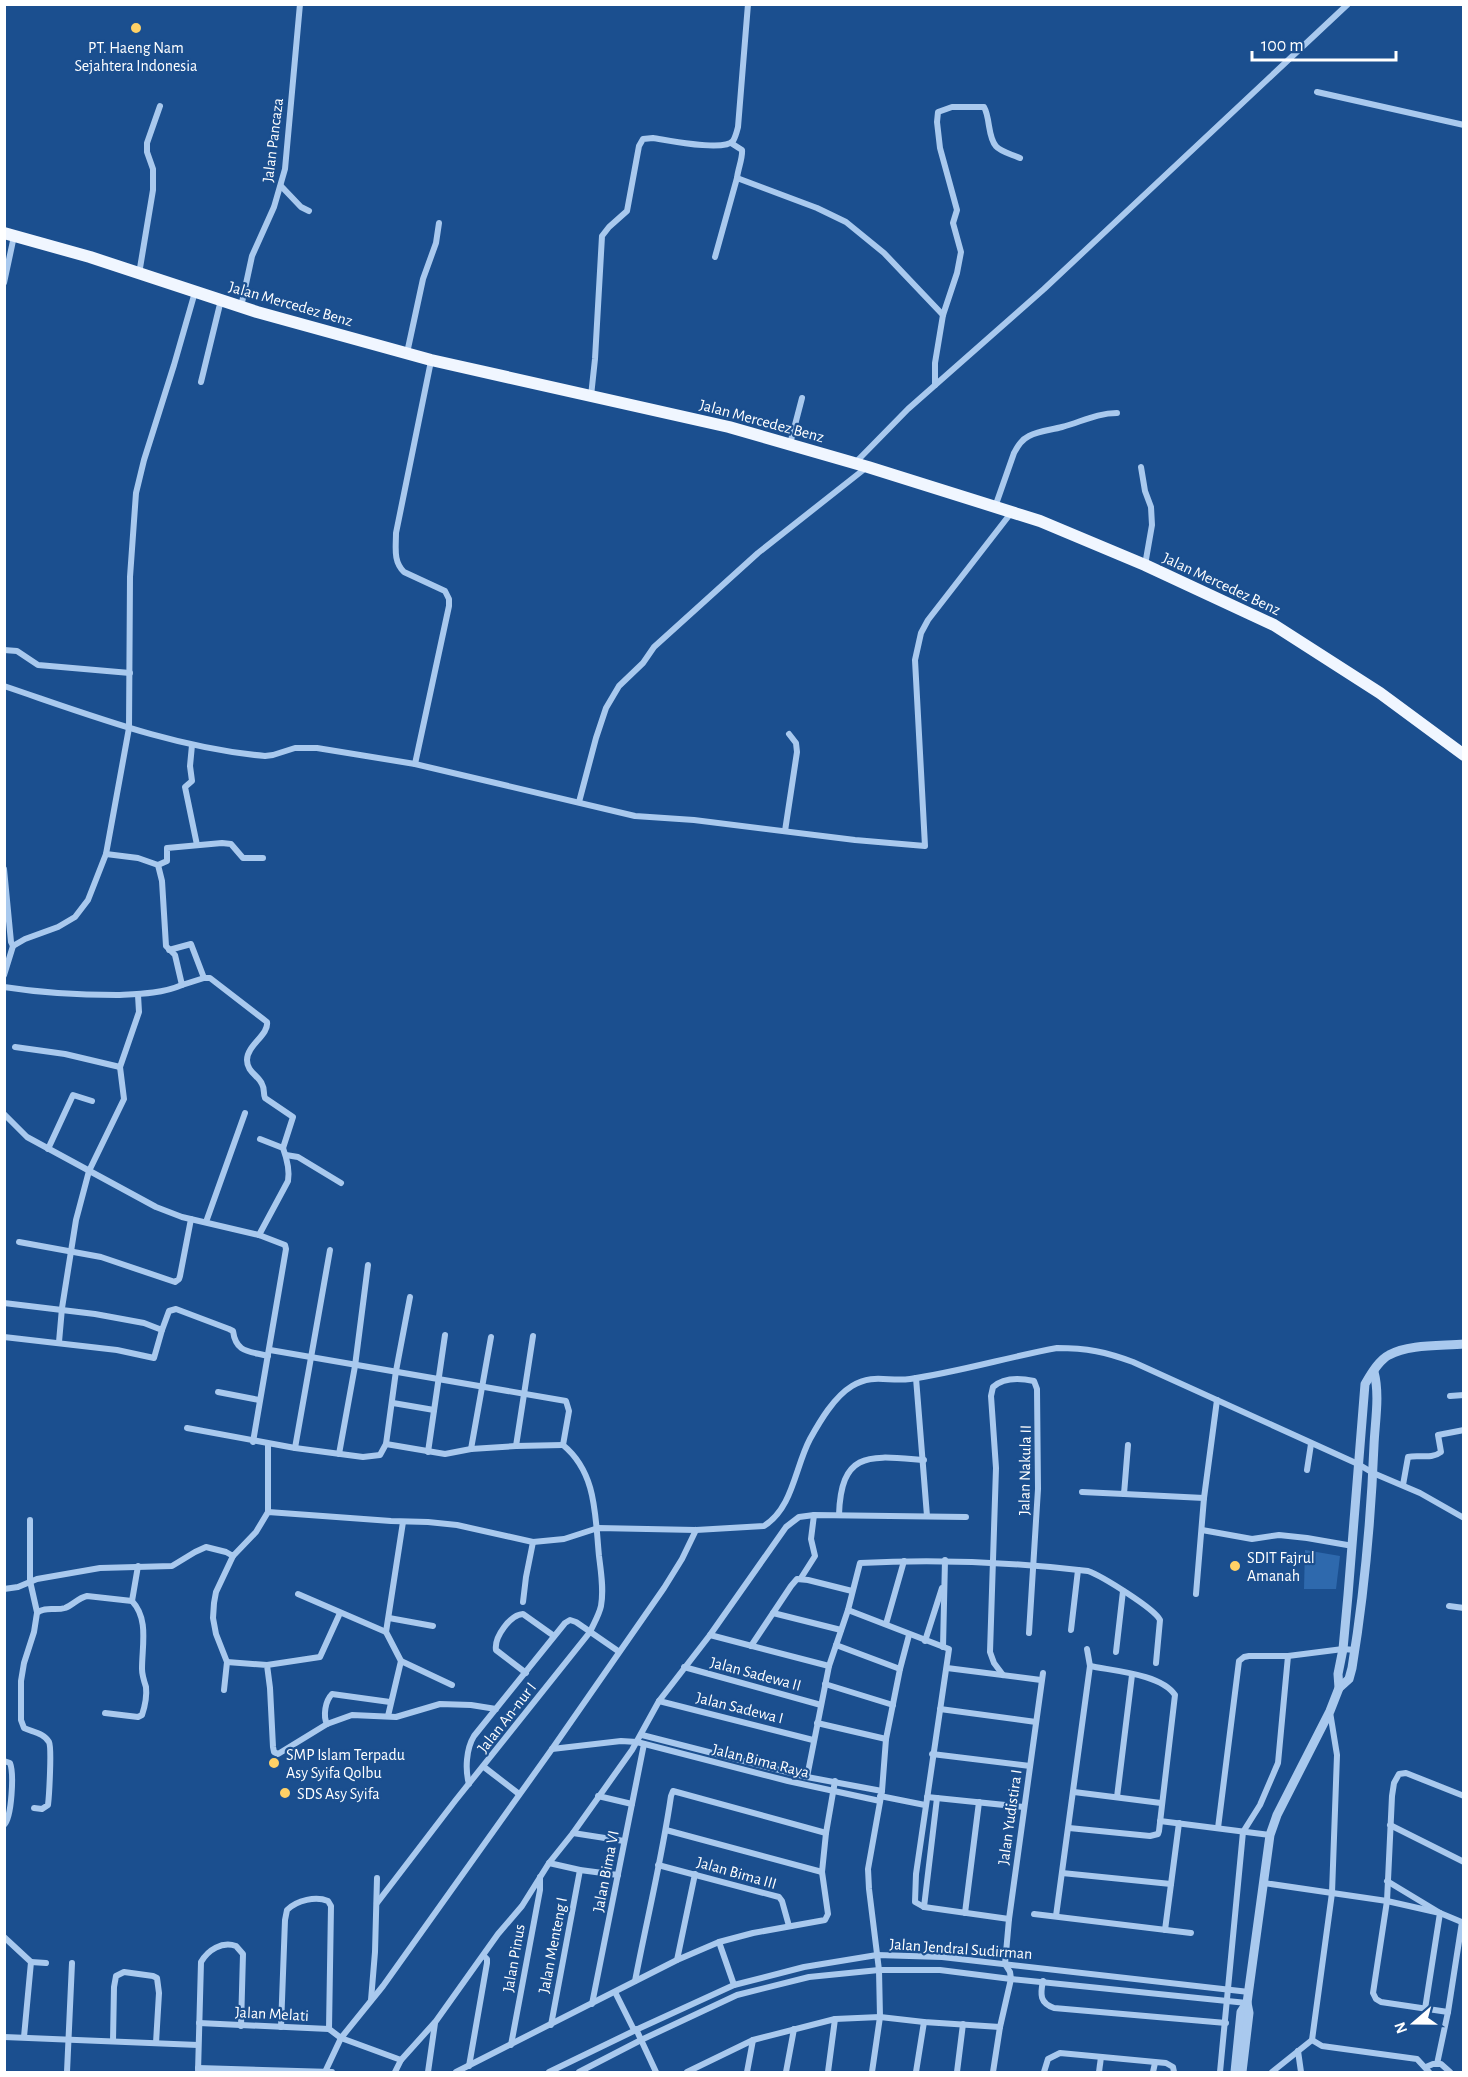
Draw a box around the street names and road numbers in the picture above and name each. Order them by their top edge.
street label: Jalan Pancaza [260,97,286,183]
street label: Jalan Mercedez Benz [227,279,355,329]
street label: Jalan Mercedez Benz [698,397,826,445]
street label: Jalan Mercedez Benz [1160,550,1283,618]
street label: Jalan Nakula II [1016,1425,1034,1515]
street label: Jalan Sadewa II [708,1654,803,1694]
street label: Jalan An-nur I [474,1679,539,1756]
street label: Jalan Sadewa I [695,1689,785,1727]
street label: Jalan Bima Raya [710,1741,811,1782]
street label: Jalan Yudistira I [995,1768,1025,1866]
street label: Jalan Bima VI [590,1829,622,1913]
street label: Jalan Bima III [695,1854,778,1892]
street label: Jalan Menteng I [536,1896,570,1994]
street label: Jalan Pinus [500,1923,528,1993]
street label: Jalan Jendral Sudirman [889,1936,1033,1962]
street label: Jalan Melati [235,2004,309,2024]

